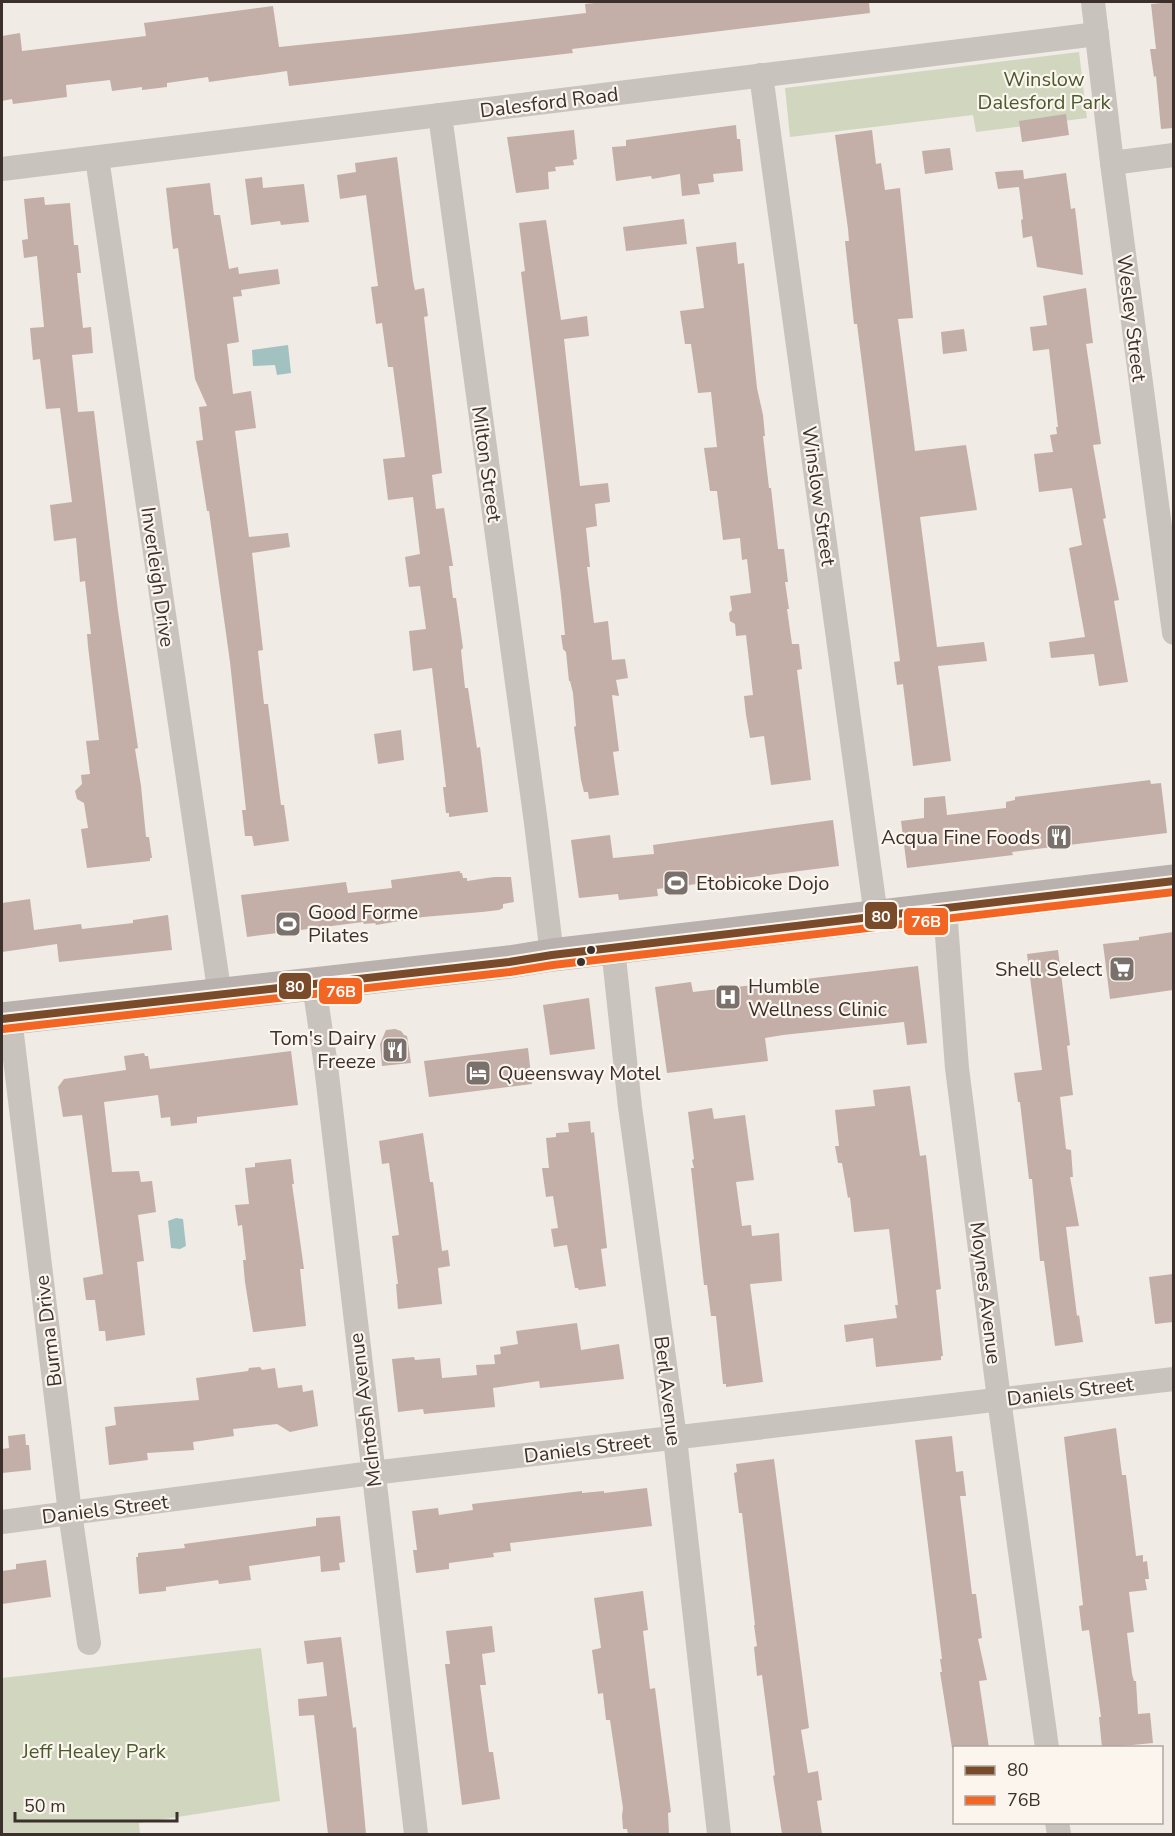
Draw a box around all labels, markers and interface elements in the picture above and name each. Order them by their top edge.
park label: Winslow Dalesford Park [978,66,1111,116]
street label: Dalesford Road [478,81,620,124]
street label: Wesley Street [1110,253,1153,384]
street label: Milton Street [465,404,508,525]
street label: Winslow Street [795,424,842,569]
street label: Inverleigh Drive [134,505,181,649]
restaurant icon: Acqua Fine Foods [1044,822,1074,852]
place label: Acqua Fine Foods [881,824,1040,851]
sports icon: Etobicoke Dojo [661,868,691,898]
place label: Etobicoke Dojo [696,870,829,897]
place label: Good Forme Pilates [308,899,418,949]
line badge: 80 [864,901,898,930]
text: 80 [871,906,891,928]
line badge: 76B [903,907,949,936]
sports icon: Good Forme Pilates [273,909,303,939]
text: 76B [911,911,941,933]
unlabelled marker [585,944,597,956]
supermarket icon: Shell Select [1107,954,1137,984]
unlabelled marker [575,956,587,968]
place label: Shell Select [995,956,1103,983]
line badge: 80 [278,972,312,1000]
place label: Humble Wellness Clinic [748,973,887,1023]
text: 80 [285,976,305,998]
line badge: 76B [318,977,363,1005]
text: 76B [326,981,356,1003]
hospital icon: Humble Wellness Clinic [713,982,743,1012]
place label: Tom's Dairy Freeze [270,1025,377,1075]
restaurant icon: Tom's Dairy Freeze [380,1035,410,1065]
hotel icon: Queensway Motel [463,1058,493,1088]
place label: Queensway Motel [498,1060,661,1087]
street label: Moynes Avenue [963,1220,1008,1366]
street label: Burma Drive [28,1274,69,1388]
street label: McIntosh Avenue [343,1331,388,1489]
street label: Berl Avenue [647,1335,688,1448]
street label: Daniels Street [1005,1370,1136,1413]
street label: Daniels Street [522,1427,653,1470]
street label: Daniels Street [40,1488,171,1531]
park label: Jeff Healey Park [21,1738,167,1765]
legend [953,1746,1163,1824]
text: 80 [1007,1758,1029,1782]
scale bar [15,1785,177,1823]
text: 76B [1007,1788,1041,1812]
text: 50 m [24,1794,66,1818]

